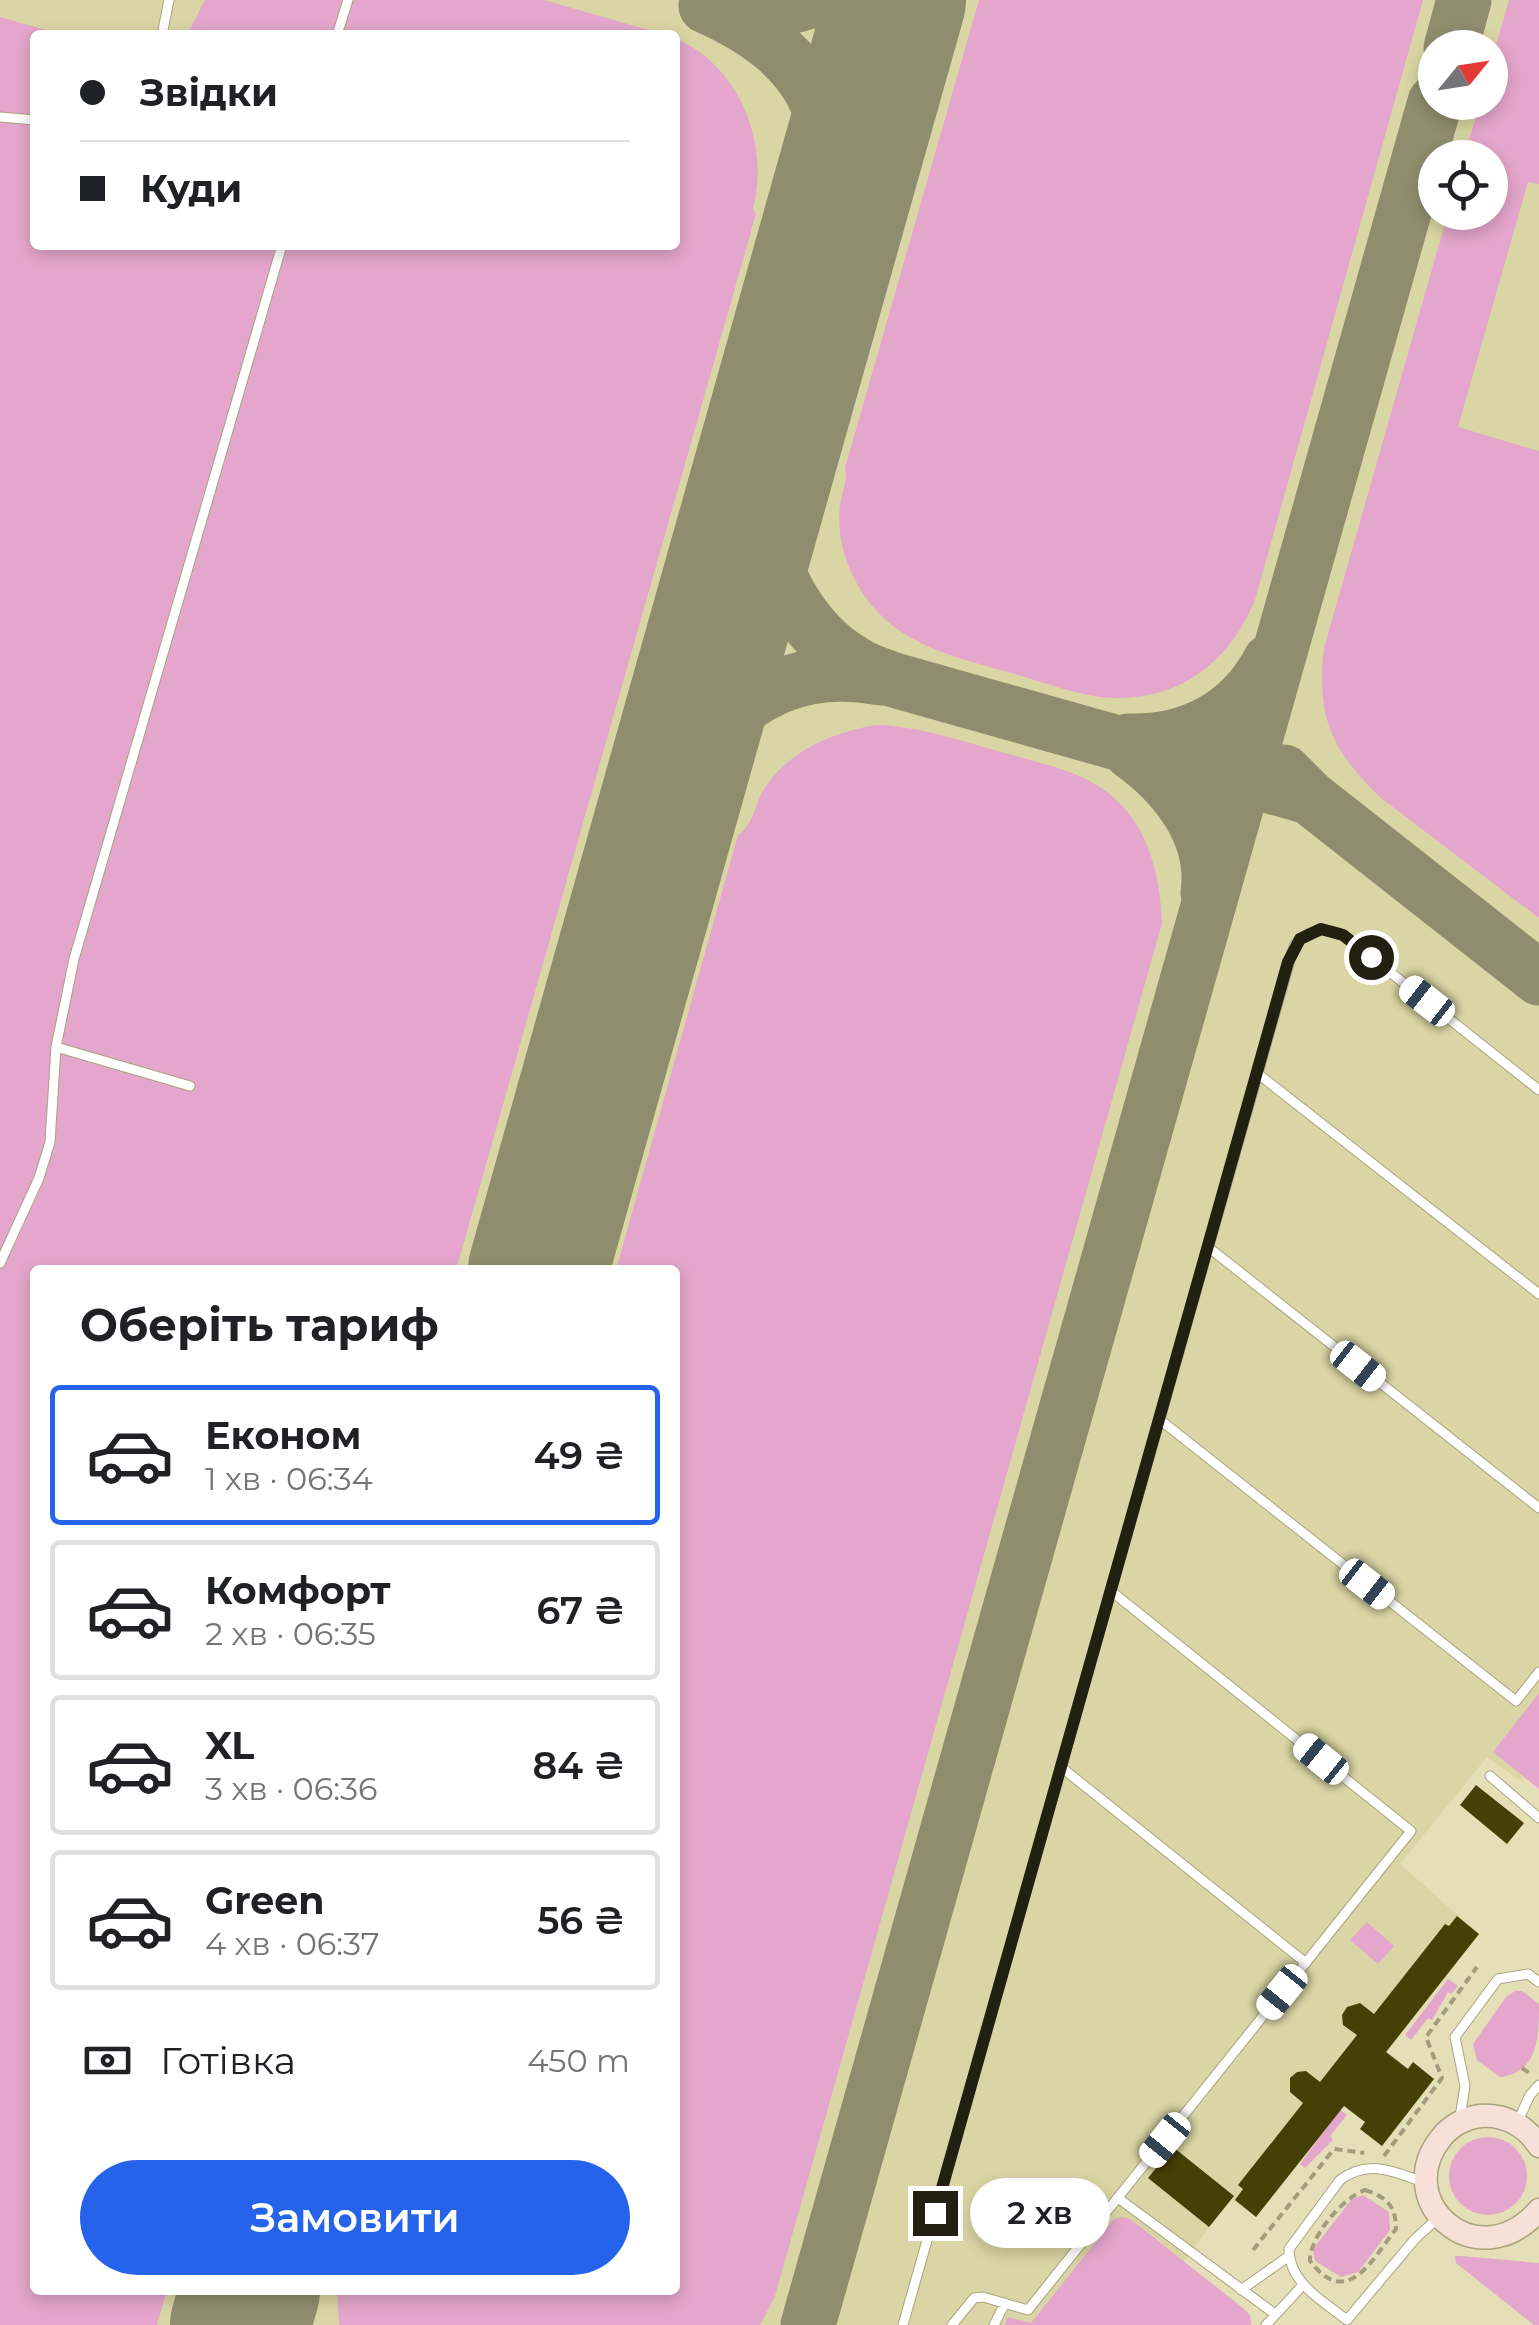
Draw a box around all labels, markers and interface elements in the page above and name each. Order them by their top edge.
north arrow [1418,30,1508,120]
map controls [1418,30,1508,230]
text: Звідки [140,69,278,116]
button: locate [1418,140,1508,230]
text: Куди [140,165,242,212]
route start [1349,935,1394,980]
car [1394,971,1460,1031]
text: Оберіть тариф [80,1297,439,1352]
car [1325,1336,1391,1396]
icon: car [85,1410,175,1500]
text: Економ [205,1412,361,1459]
text: 49 ₴ [534,1432,625,1479]
text: 1 хв · 06:34 [205,1459,373,1498]
car [1334,1554,1400,1614]
icon: car [85,1565,175,1655]
text: Комфорт [205,1567,391,1614]
text: 67 ₴ [536,1587,625,1634]
text: 2 хв · 06:35 [205,1614,376,1653]
icon: car [85,1720,175,1810]
text: XL [205,1722,254,1769]
car [1288,1728,1354,1790]
text: 84 ₴ [533,1742,625,1789]
text: 3 хв · 06:36 [205,1769,378,1808]
icon: car [85,1875,175,1965]
text: Green [205,1877,325,1924]
text: 56 ₴ [537,1897,625,1944]
text: 4 хв · 06:37 [205,1924,380,1963]
car [1251,1959,1313,2025]
icon: cash [80,2033,135,2088]
text: Готівка [160,2037,296,2084]
text: 450 m [527,2041,630,2080]
car [1134,2107,1196,2173]
button: Замовити [80,2160,630,2275]
callout: 2 хв [970,2178,1110,2248]
route end [913,2191,958,2236]
text: 2 хв [1007,2193,1073,2232]

